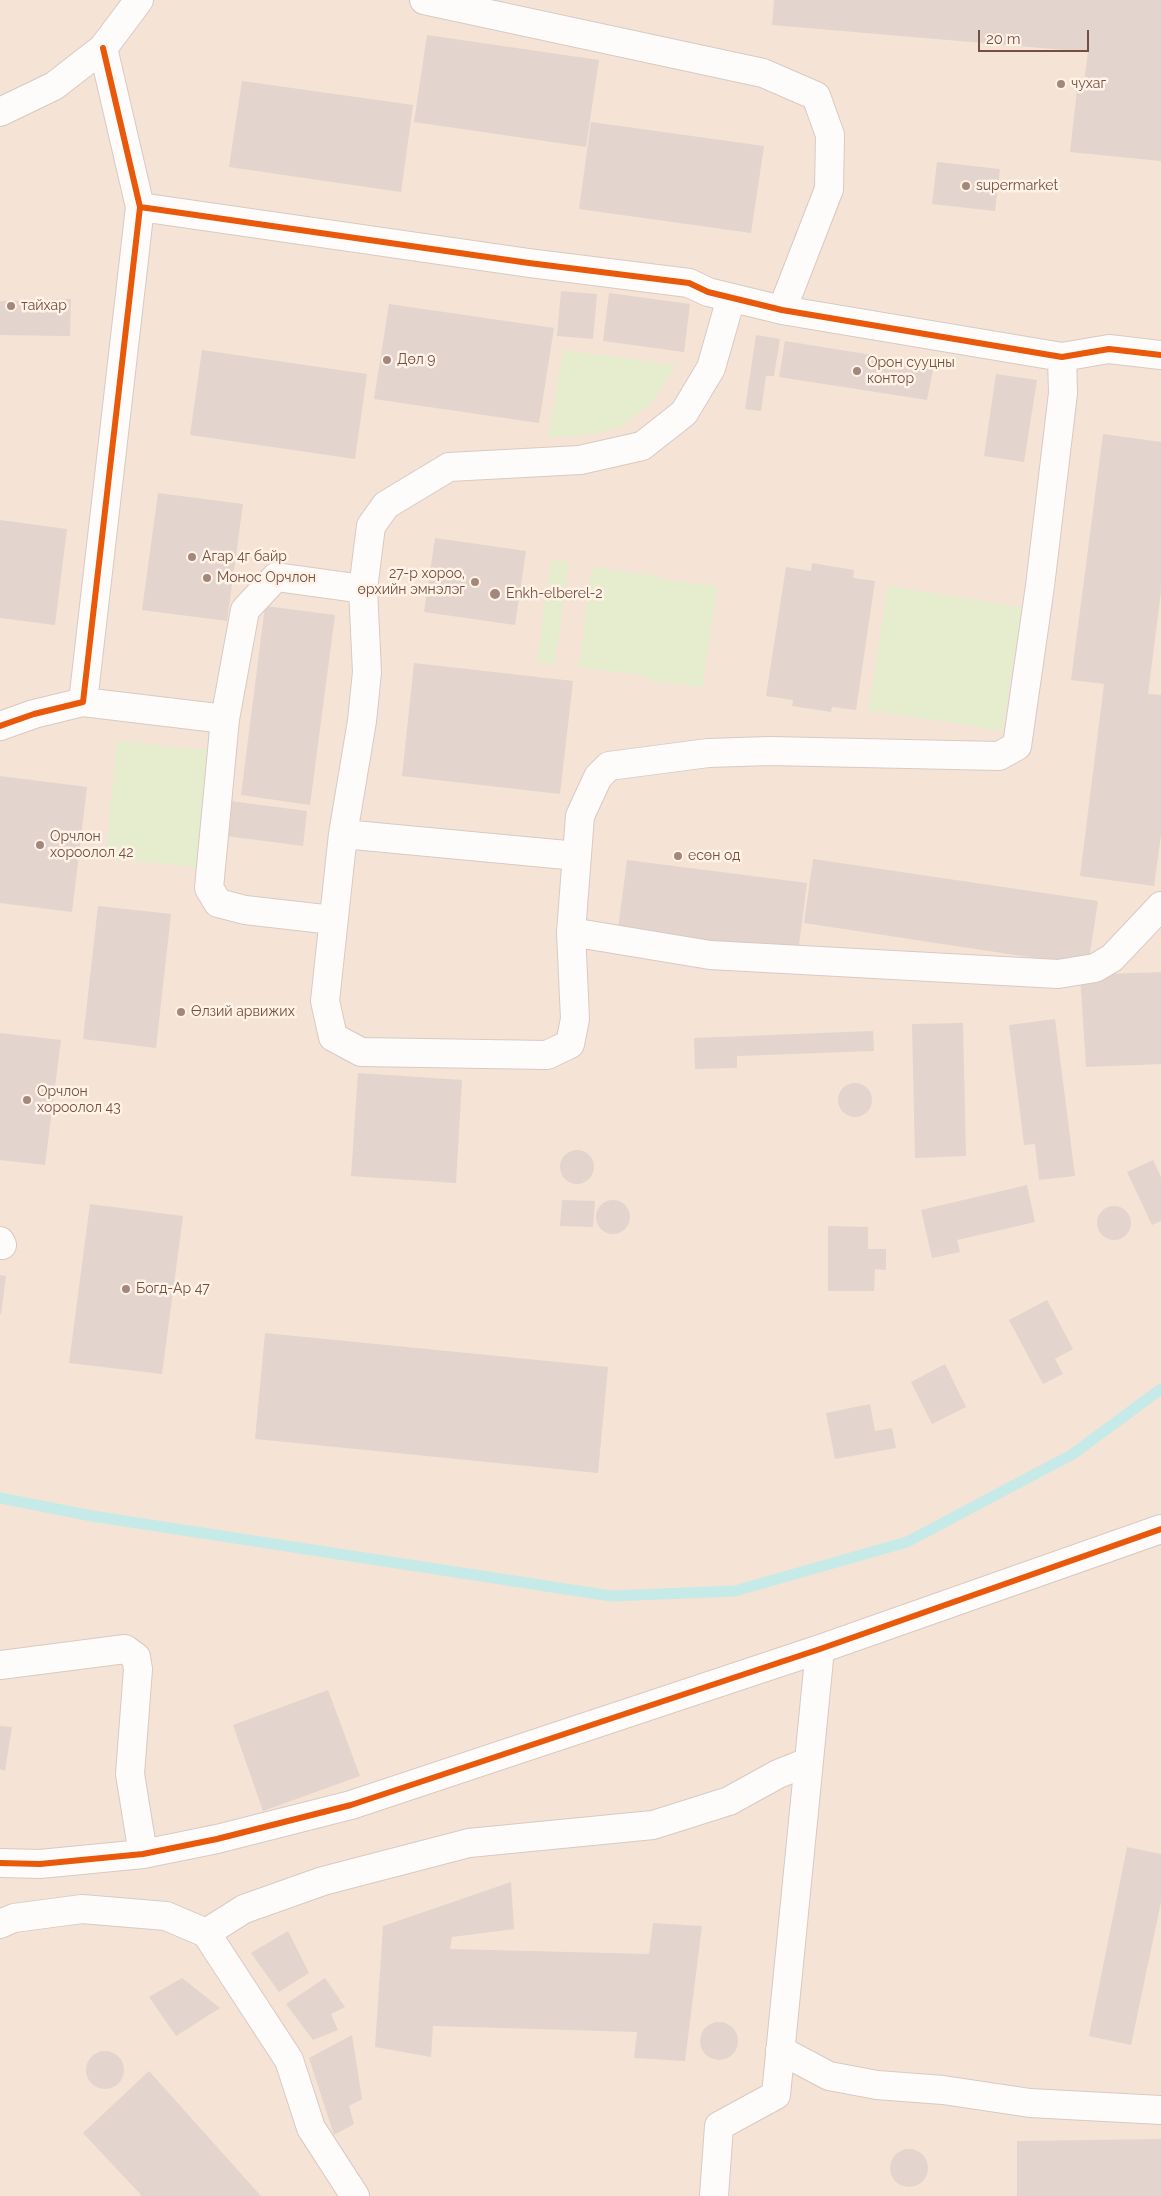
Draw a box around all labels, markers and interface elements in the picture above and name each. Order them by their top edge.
scale bar [981,20,1092,52]
text: 20 m [986,30,1021,48]
place label: чухаг [1071,76,1106,92]
marker: чухаг [1055,78,1067,90]
place label: supermarket [976,178,1058,194]
marker: supermarket [960,180,972,192]
place label: тайхар [21,298,67,314]
marker: тайхар [5,300,17,312]
place label: Дөл 9 [397,352,436,368]
marker: Дөл 9 [381,354,393,366]
place label: Орон сууцны контор [867,355,955,388]
marker: Орон сууцны контор [851,365,863,377]
place label: Агар 4г байр [202,549,287,565]
marker: Агар 4г байр [186,551,198,563]
place label: 27-р хороо, өрхийн эмнэлэг [358,566,465,598]
place label: Монос Орчлон [217,570,316,586]
marker: Монос Орчлон [201,572,213,584]
marker: 27-р хороо, өрхийн эмнэлэг [469,576,481,588]
place label: Enkh-elberel-2 [506,586,603,602]
marker: Enkh-elberel-2 [488,587,502,601]
place label: Орчлон хороолол 42 [50,829,133,862]
marker: Орчлон хороолол 42 [34,839,46,851]
place label: есөн од [688,848,740,864]
marker: есөн од [672,850,684,862]
place label: Өлзий арвижих [191,1004,295,1020]
marker: Өлзий арвижих [175,1006,187,1018]
place label: Орчлон хороолол 43 [37,1084,121,1116]
marker: Орчлон хороолол 43 [21,1094,33,1106]
place label: Богд-Ар 47 [136,1281,210,1297]
marker: Богд-Ар 47 [120,1283,132,1295]

